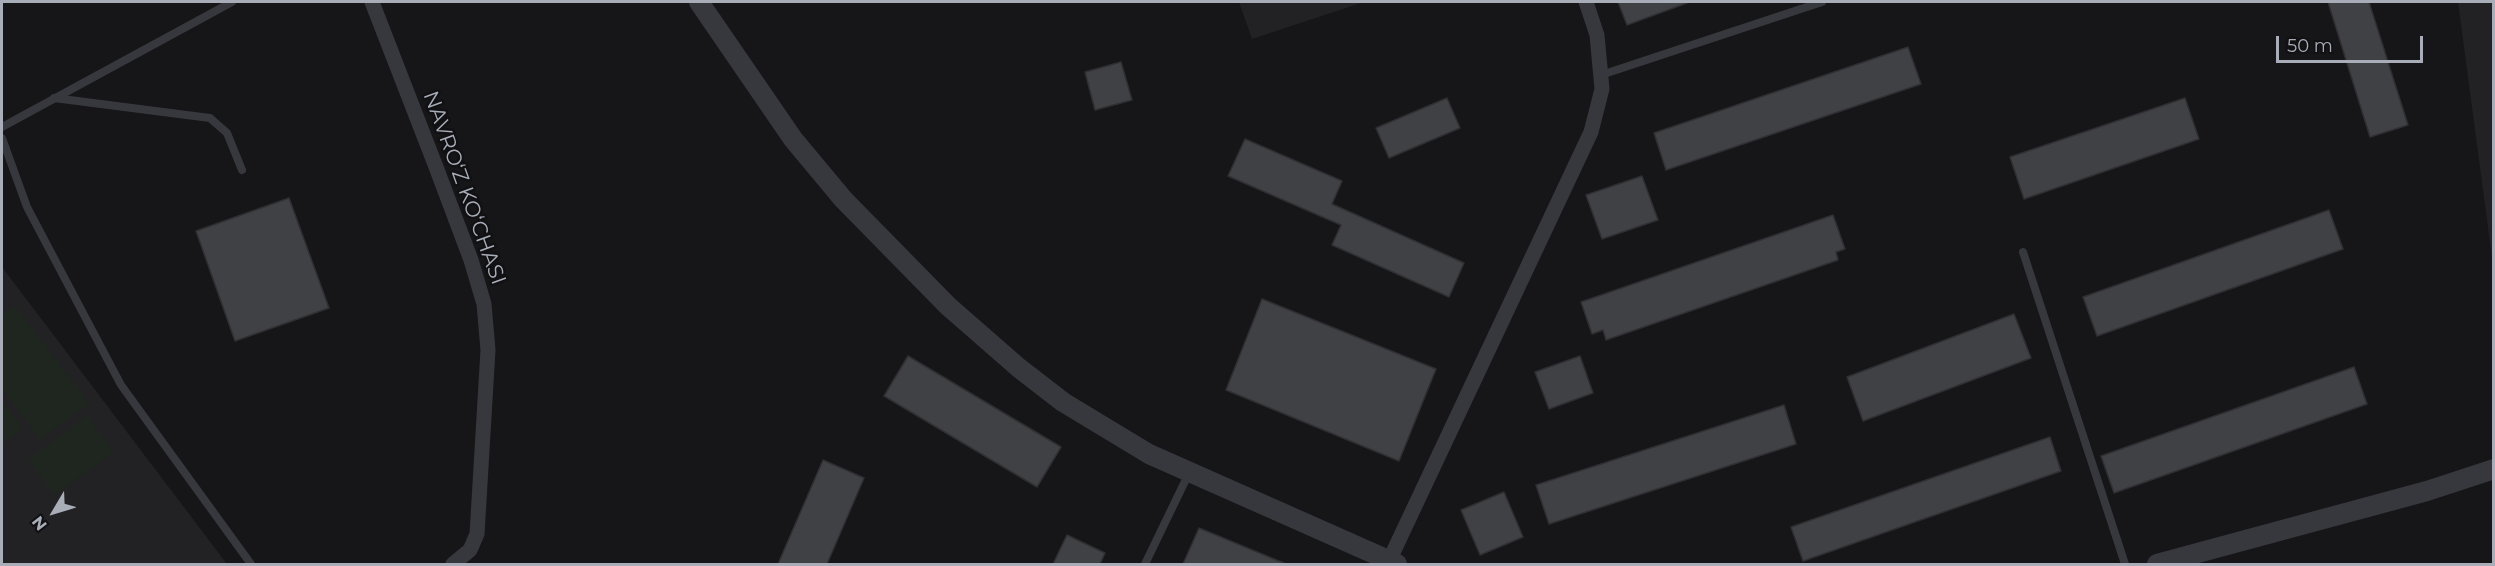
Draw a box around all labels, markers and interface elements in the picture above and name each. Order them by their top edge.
scale bar [2279,24,2426,62]
text: 50 m [2287,35,2333,57]
street label: NAVRO‘Z KO‘CHASI [417,88,511,288]
north arrow [24,482,84,542]
text: N [28,512,51,534]

